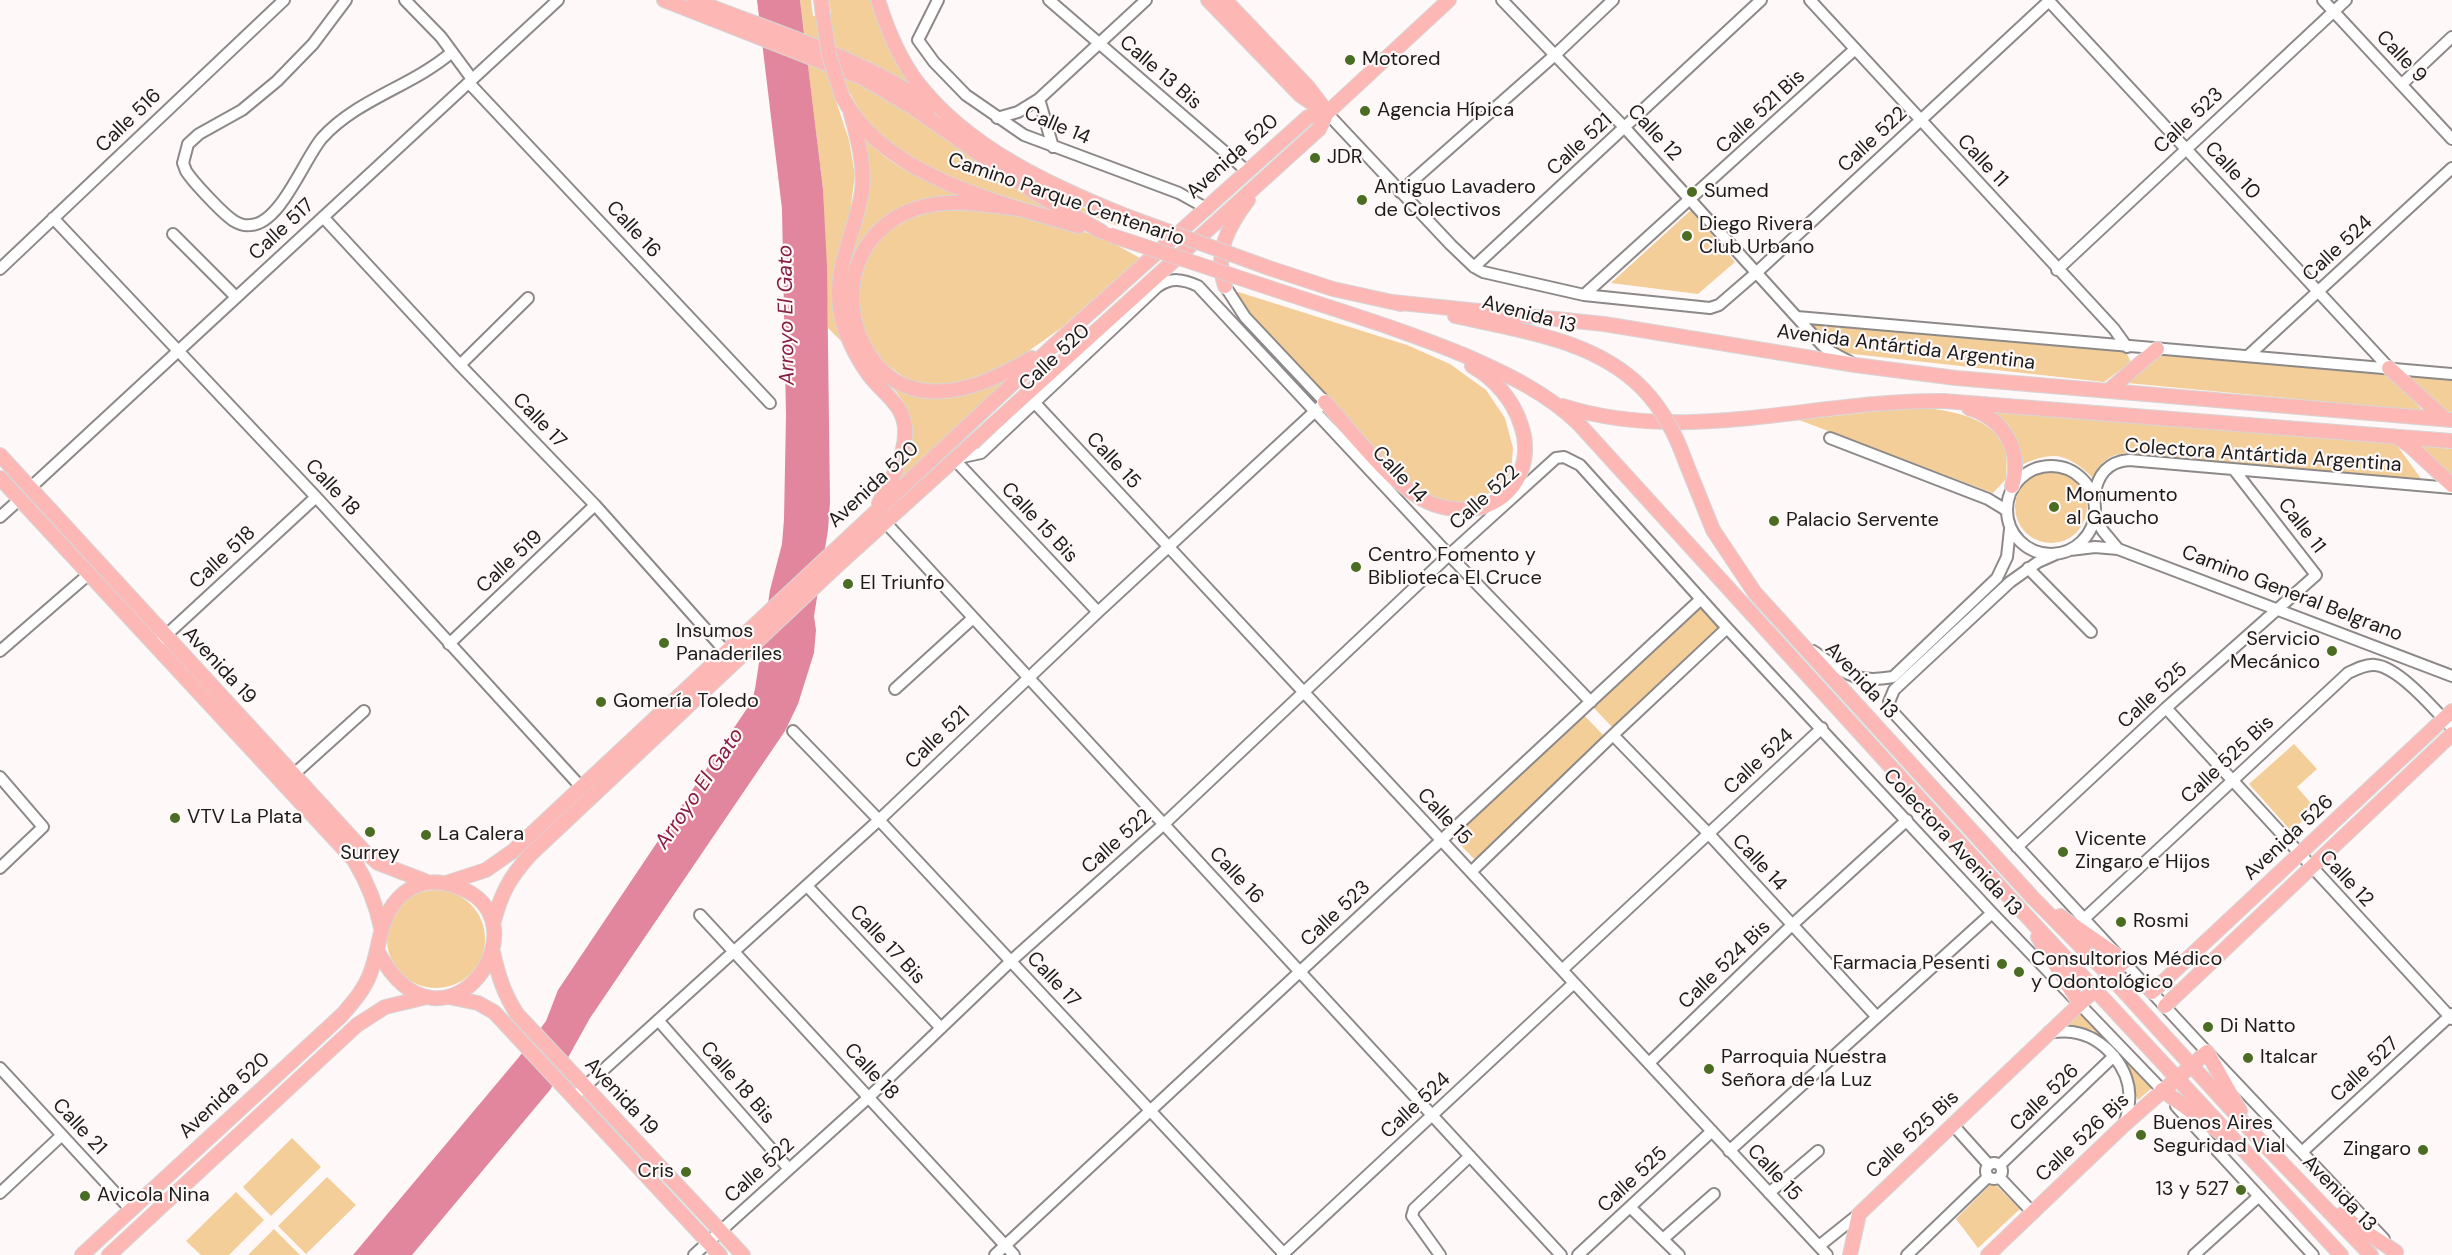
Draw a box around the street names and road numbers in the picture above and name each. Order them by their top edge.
street label: Calle 9 [2371,26,2431,88]
street label: Calle 13 Bis [1114,31,1206,115]
street label: Calle 521 Bis [1712,65,1810,159]
street label: Calle 523 [2149,83,2229,159]
street label: Calle 516 [91,84,167,158]
street label: Calle 12 [1622,100,1686,166]
street label: Calle 14 [1020,101,1094,151]
street label: Calle 522 [1833,102,1913,178]
street label: Avenida 520 [1182,109,1284,205]
street label: Calle 521 [1542,109,1618,181]
street label: Calle 11 [1952,130,2012,192]
street label: Calle 10 [2199,137,2265,205]
street label: Camino Parque Centenario [944,148,1188,252]
street label: Calle 517 [245,194,319,266]
street label: Calle 16 [600,196,666,264]
street label: Calle 524 [2298,211,2378,287]
street label: Avenida 13 [1479,291,1579,339]
street label: Calle 520 [1015,319,1095,397]
street label: Avenida Antártida Argentina [1776,320,2036,376]
street label: Calle 17 [507,388,571,454]
street label: Calle 15 [1081,427,1145,495]
street label: Colectora Antártida Argentina [2124,434,2402,478]
street label: Avenida 520 [824,437,924,533]
street label: Calle 14 [1367,442,1431,508]
street label: Calle 18 [300,455,364,521]
street label: Calle 522 [1445,460,1525,536]
street label: Calle 15 Bis [996,478,1082,568]
street label: Calle 11 [2272,494,2330,558]
street label: Calle 518 [185,521,261,595]
street label: Calle 519 [472,525,548,599]
street label: Camino General Belgrano [2178,541,2406,647]
street label: Avenida 19 [177,622,261,710]
street label: Avenida 13 [1819,637,1903,725]
street label: Calle 525 [2113,658,2193,734]
street label: Calle 521 [901,701,975,775]
street label: Calle 525 Bis [2176,711,2280,809]
street label: Calle 524 [1719,724,1799,800]
street label: Colectora Avenida 13 [1877,764,2027,922]
street label: Calle 15 [1412,783,1476,851]
street label: Avenida 526 [2239,790,2339,886]
street label: Calle 522 [1077,804,1157,880]
street label: Calle 14 [1727,830,1791,896]
street label: Calle 16 [1203,842,1269,910]
street label: Calle 12 [2314,846,2378,912]
street label: Calle 523 [1296,876,1376,952]
street label: Calle 17 Bis [844,900,930,990]
street label: Calle 524 Bis [1674,915,1776,1015]
street label: Calle 17 [1021,947,1085,1013]
street label: Calle 527 [2326,1032,2404,1108]
street label: Calle 18 Bis [695,1037,779,1129]
street label: Calle 18 [839,1039,903,1105]
street label: Avenida 520 [175,1048,275,1144]
street label: Avenida 19 [579,1053,663,1141]
street label: Calle 526 [2005,1059,2085,1137]
street label: Calle 524 [1376,1068,1456,1144]
street label: Calle 525 Bis [1861,1086,1965,1184]
street label: Calle 526 Bis [2031,1089,2135,1187]
street label: Calle 21 [47,1094,111,1160]
street label: Calle 522 [720,1133,800,1209]
street label: Calle 15 [1742,1139,1806,1207]
street label: Calle 525 [1593,1142,1673,1218]
street label: Avenida 13 [2297,1151,2381,1237]

